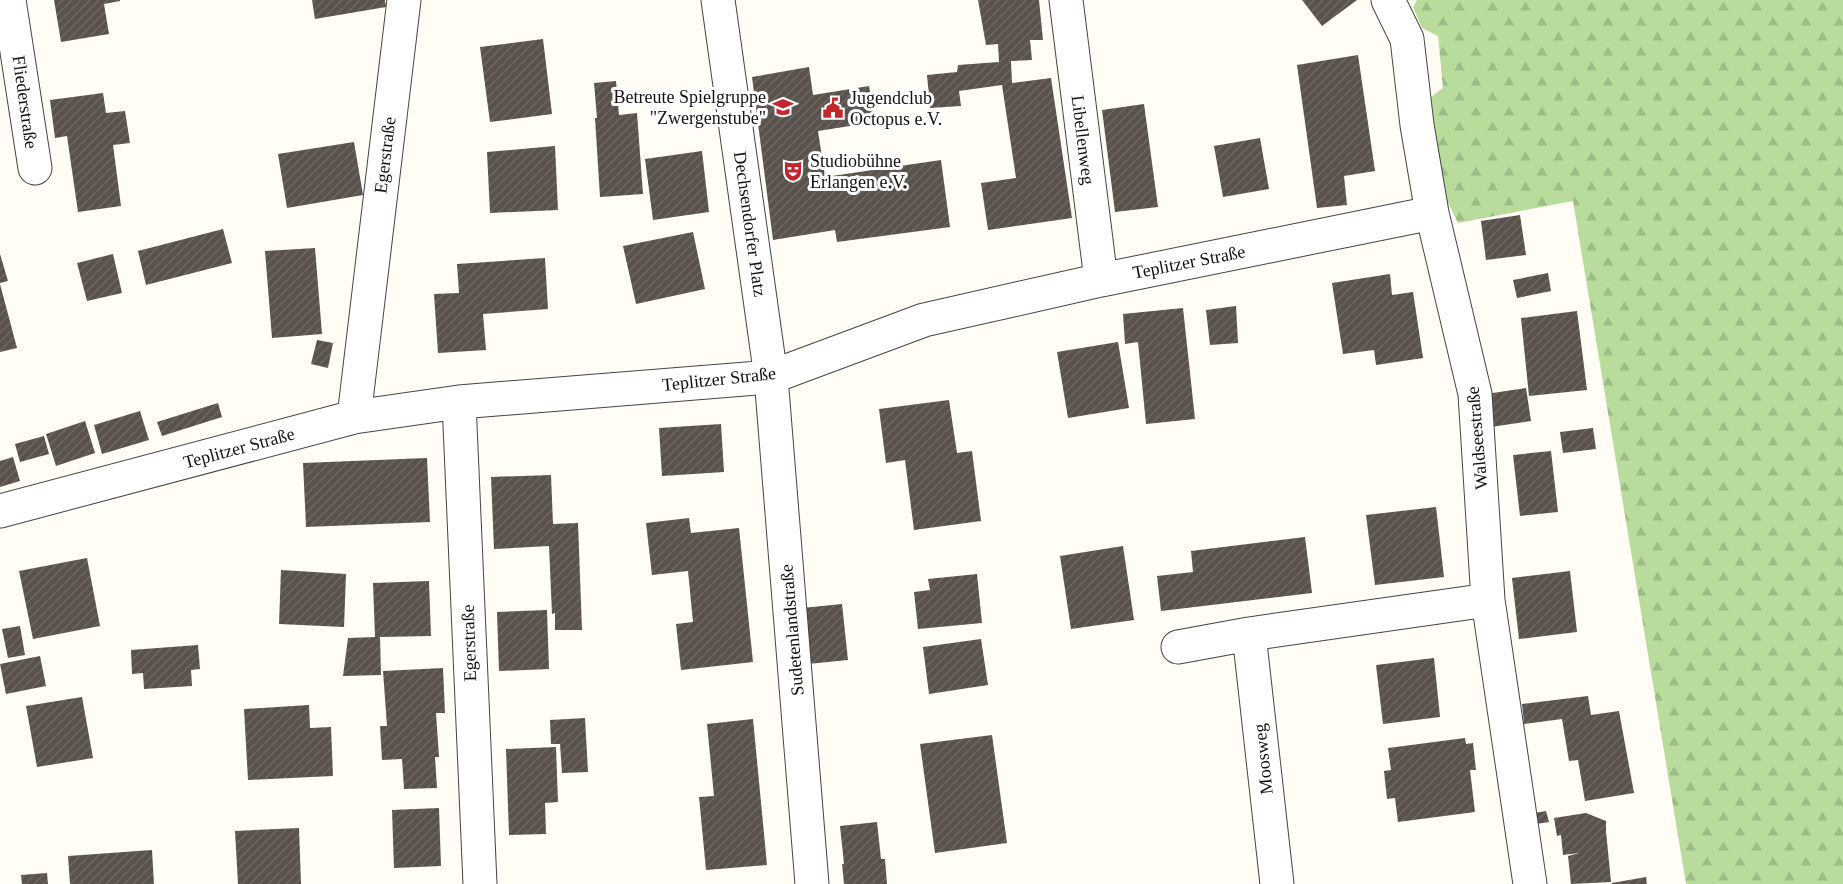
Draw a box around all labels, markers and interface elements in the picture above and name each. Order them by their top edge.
street label: Fliederstraße [9,54,41,150]
place label: Betreute Spielgruppe "Zwergenstube" [614,87,766,128]
place label: Jugendclub Octopus e.V. [850,88,942,129]
street label: Libellenweg [1068,94,1098,186]
school or university icon: Betreute Spielgruppe "Zwergenstube" [771,95,795,119]
public building icon: Jugendclub Octopus e.V. [821,96,845,120]
street label: Egerstraße [370,116,400,194]
street label: Dechsendorfer Platz [730,150,770,298]
place label: Studiobühne Erlangen e.V. [810,151,907,192]
theatre icon: Studiobühne Erlangen e.V. [781,159,805,183]
street label: Teplitzer Straße [1131,241,1247,283]
street label: Teplitzer Straße [661,363,777,395]
street label: Waldseestraße [1463,386,1491,490]
street label: Teplitzer Straße [181,424,297,472]
street label: Sudetenlandstraße [776,563,808,697]
street label: Egerstraße [458,604,480,682]
street label: Moosweg [1249,723,1277,795]

